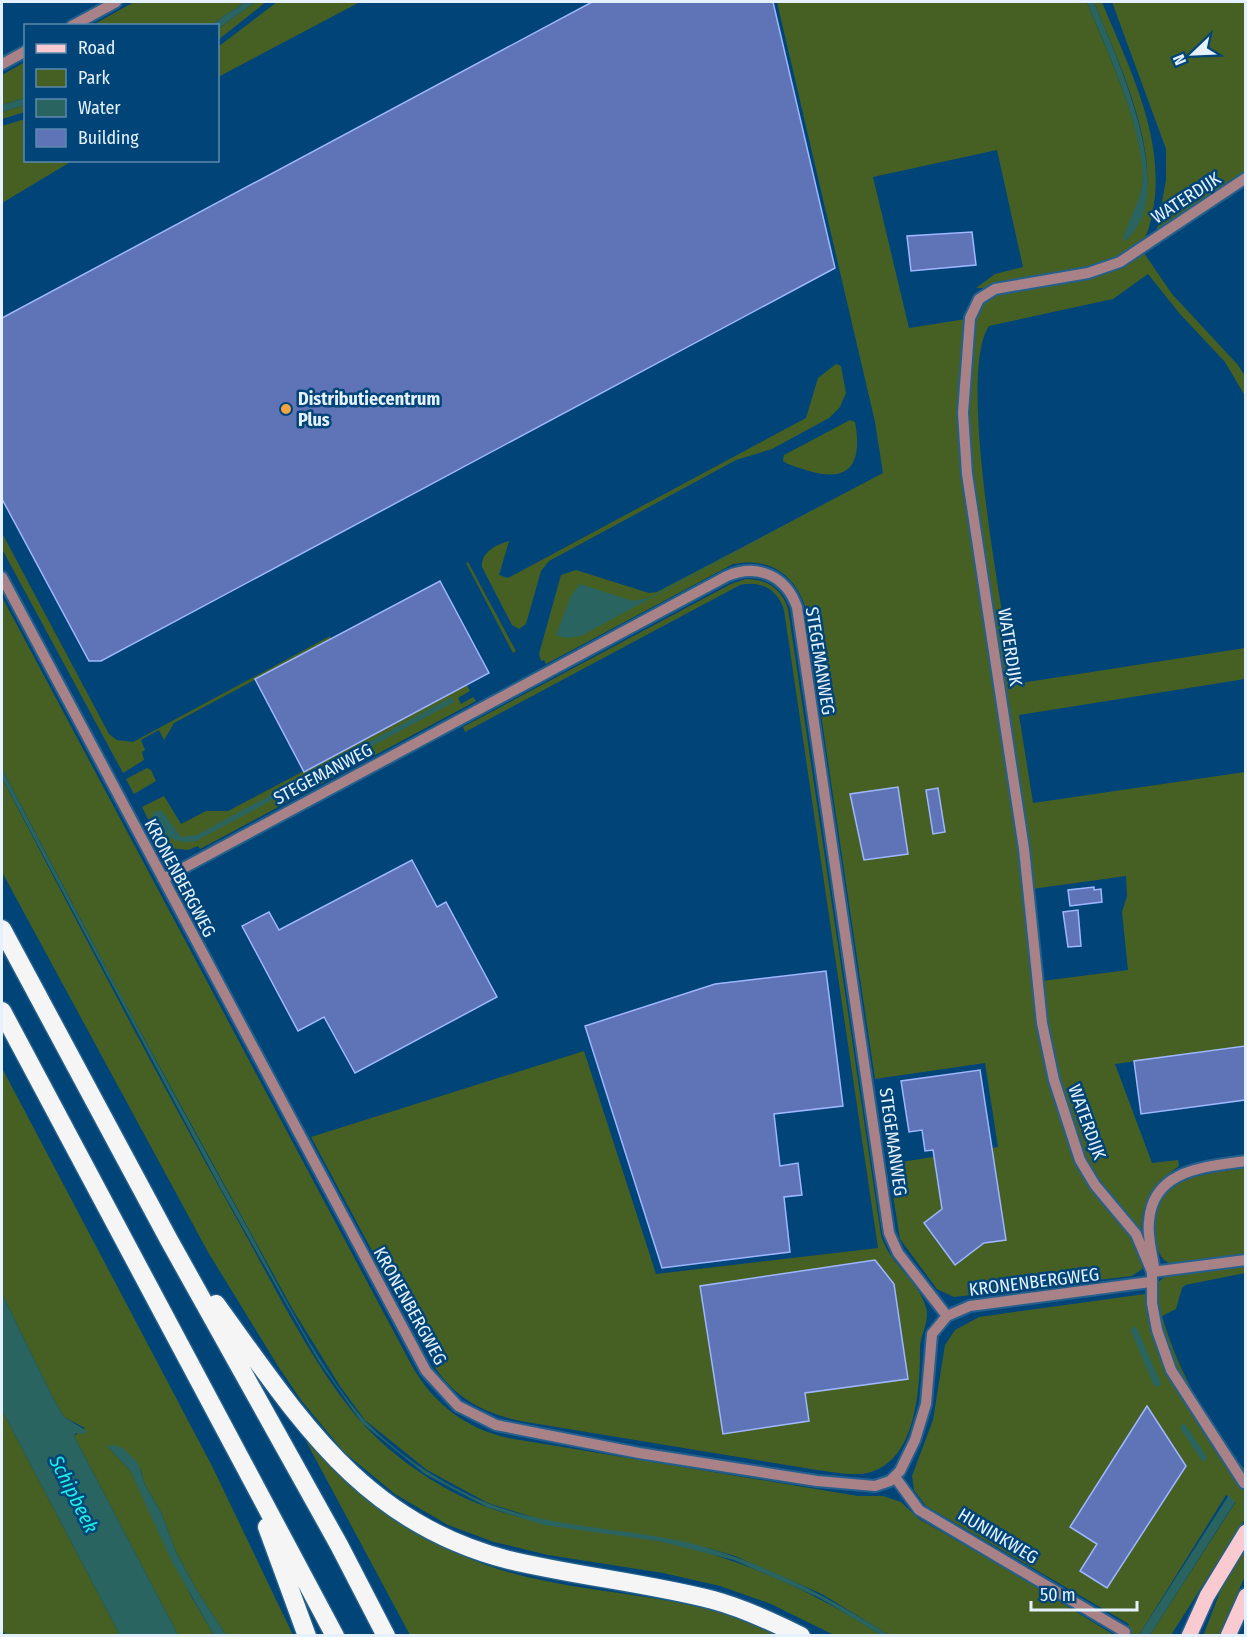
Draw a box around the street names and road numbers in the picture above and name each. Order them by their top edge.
street label: WATERDIJK [1147,167,1225,229]
street label: STEGEMANWEG [801,605,839,717]
street label: WATERDIJK [993,607,1027,688]
street label: STEGEMANWEG [270,739,376,809]
street label: KRONENBERGWEG [140,815,220,941]
street label: WATERDIJK [1063,1081,1111,1163]
street label: STEGEMANWEG [875,1086,911,1198]
street label: KRONENBERGWEG [369,1243,451,1369]
street label: KRONENBERGWEG [968,1263,1100,1301]
street label: HUNINKWEG [954,1503,1042,1569]

